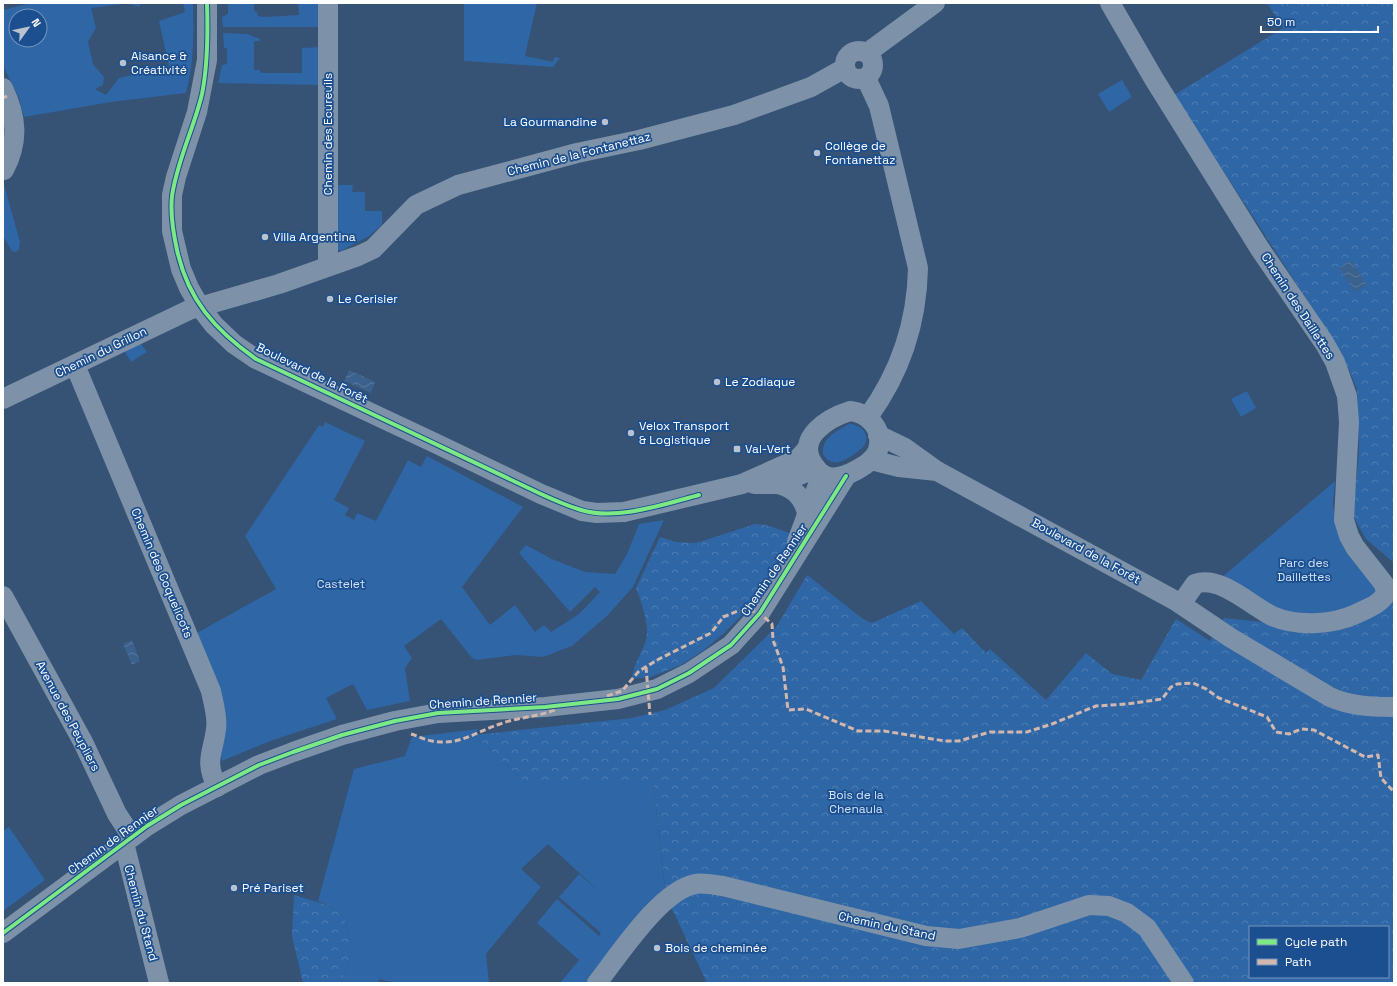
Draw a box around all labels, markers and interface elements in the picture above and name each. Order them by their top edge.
north arrow [8,8,48,48]
scale bar [1261,8,1378,34]
text: 50 m [1267,14,1295,30]
text: N [29,16,44,29]
place label: Aisance & Créativité [131,48,187,78]
marker: Aisance & Créativité [118,58,128,68]
street label: Chemin des Ecureuils [320,73,336,195]
place label: La Gourmandine [504,114,597,130]
marker: La Gourmandine [600,117,610,127]
street label: Chemin de la Fontanettaz [506,128,652,180]
place label: Collège de Fontanettaz [825,138,895,168]
marker: Collège de Fontanettaz [812,148,822,158]
place label: Villa Argentina [273,229,356,245]
marker: Villa Argentina [260,232,270,242]
street label: Chemin des Daillettes [1258,250,1338,362]
place label: Le Cerisier [338,291,398,307]
marker: Le Cerisier [325,294,335,304]
street label: Chemin du Grillon [53,323,149,381]
street label: Boulevard de la Forêt [254,339,370,407]
place label: Le Zodiaque [725,374,795,390]
marker: Le Zodiaque [712,377,722,387]
place label: Velox Transport & Logistique [639,418,729,448]
marker: Velox Transport & Logistique [626,428,636,438]
place label: Val-Vert [745,441,791,457]
marker: Val-Vert [732,444,742,454]
street label: Chemin des Coquelicots [127,506,197,640]
street label: Boulevard de la Forêt [1029,514,1143,588]
street label: Chemin de Rennier [737,520,811,619]
park label: Parc des Daillettes [1277,555,1331,585]
park label: Castelet [317,576,365,592]
street label: Avenue des Peupliers [32,658,104,774]
street label: Chemin de Rennier [429,689,538,713]
park label: Bois de la Chenaula [828,787,884,817]
street label: Chemin de Rennier [65,802,162,878]
street label: Chemin du Stand [120,863,162,963]
place label: Pré Pariset [242,880,304,896]
marker: Pré Pariset [229,883,239,893]
street label: Chemin du Stand [837,908,937,944]
legend [1249,926,1389,978]
text: Cycle path [1285,934,1347,950]
place label: Bois de cheminée [665,940,767,956]
marker: Bois de cheminée [652,943,662,953]
text: Path [1285,954,1311,970]

